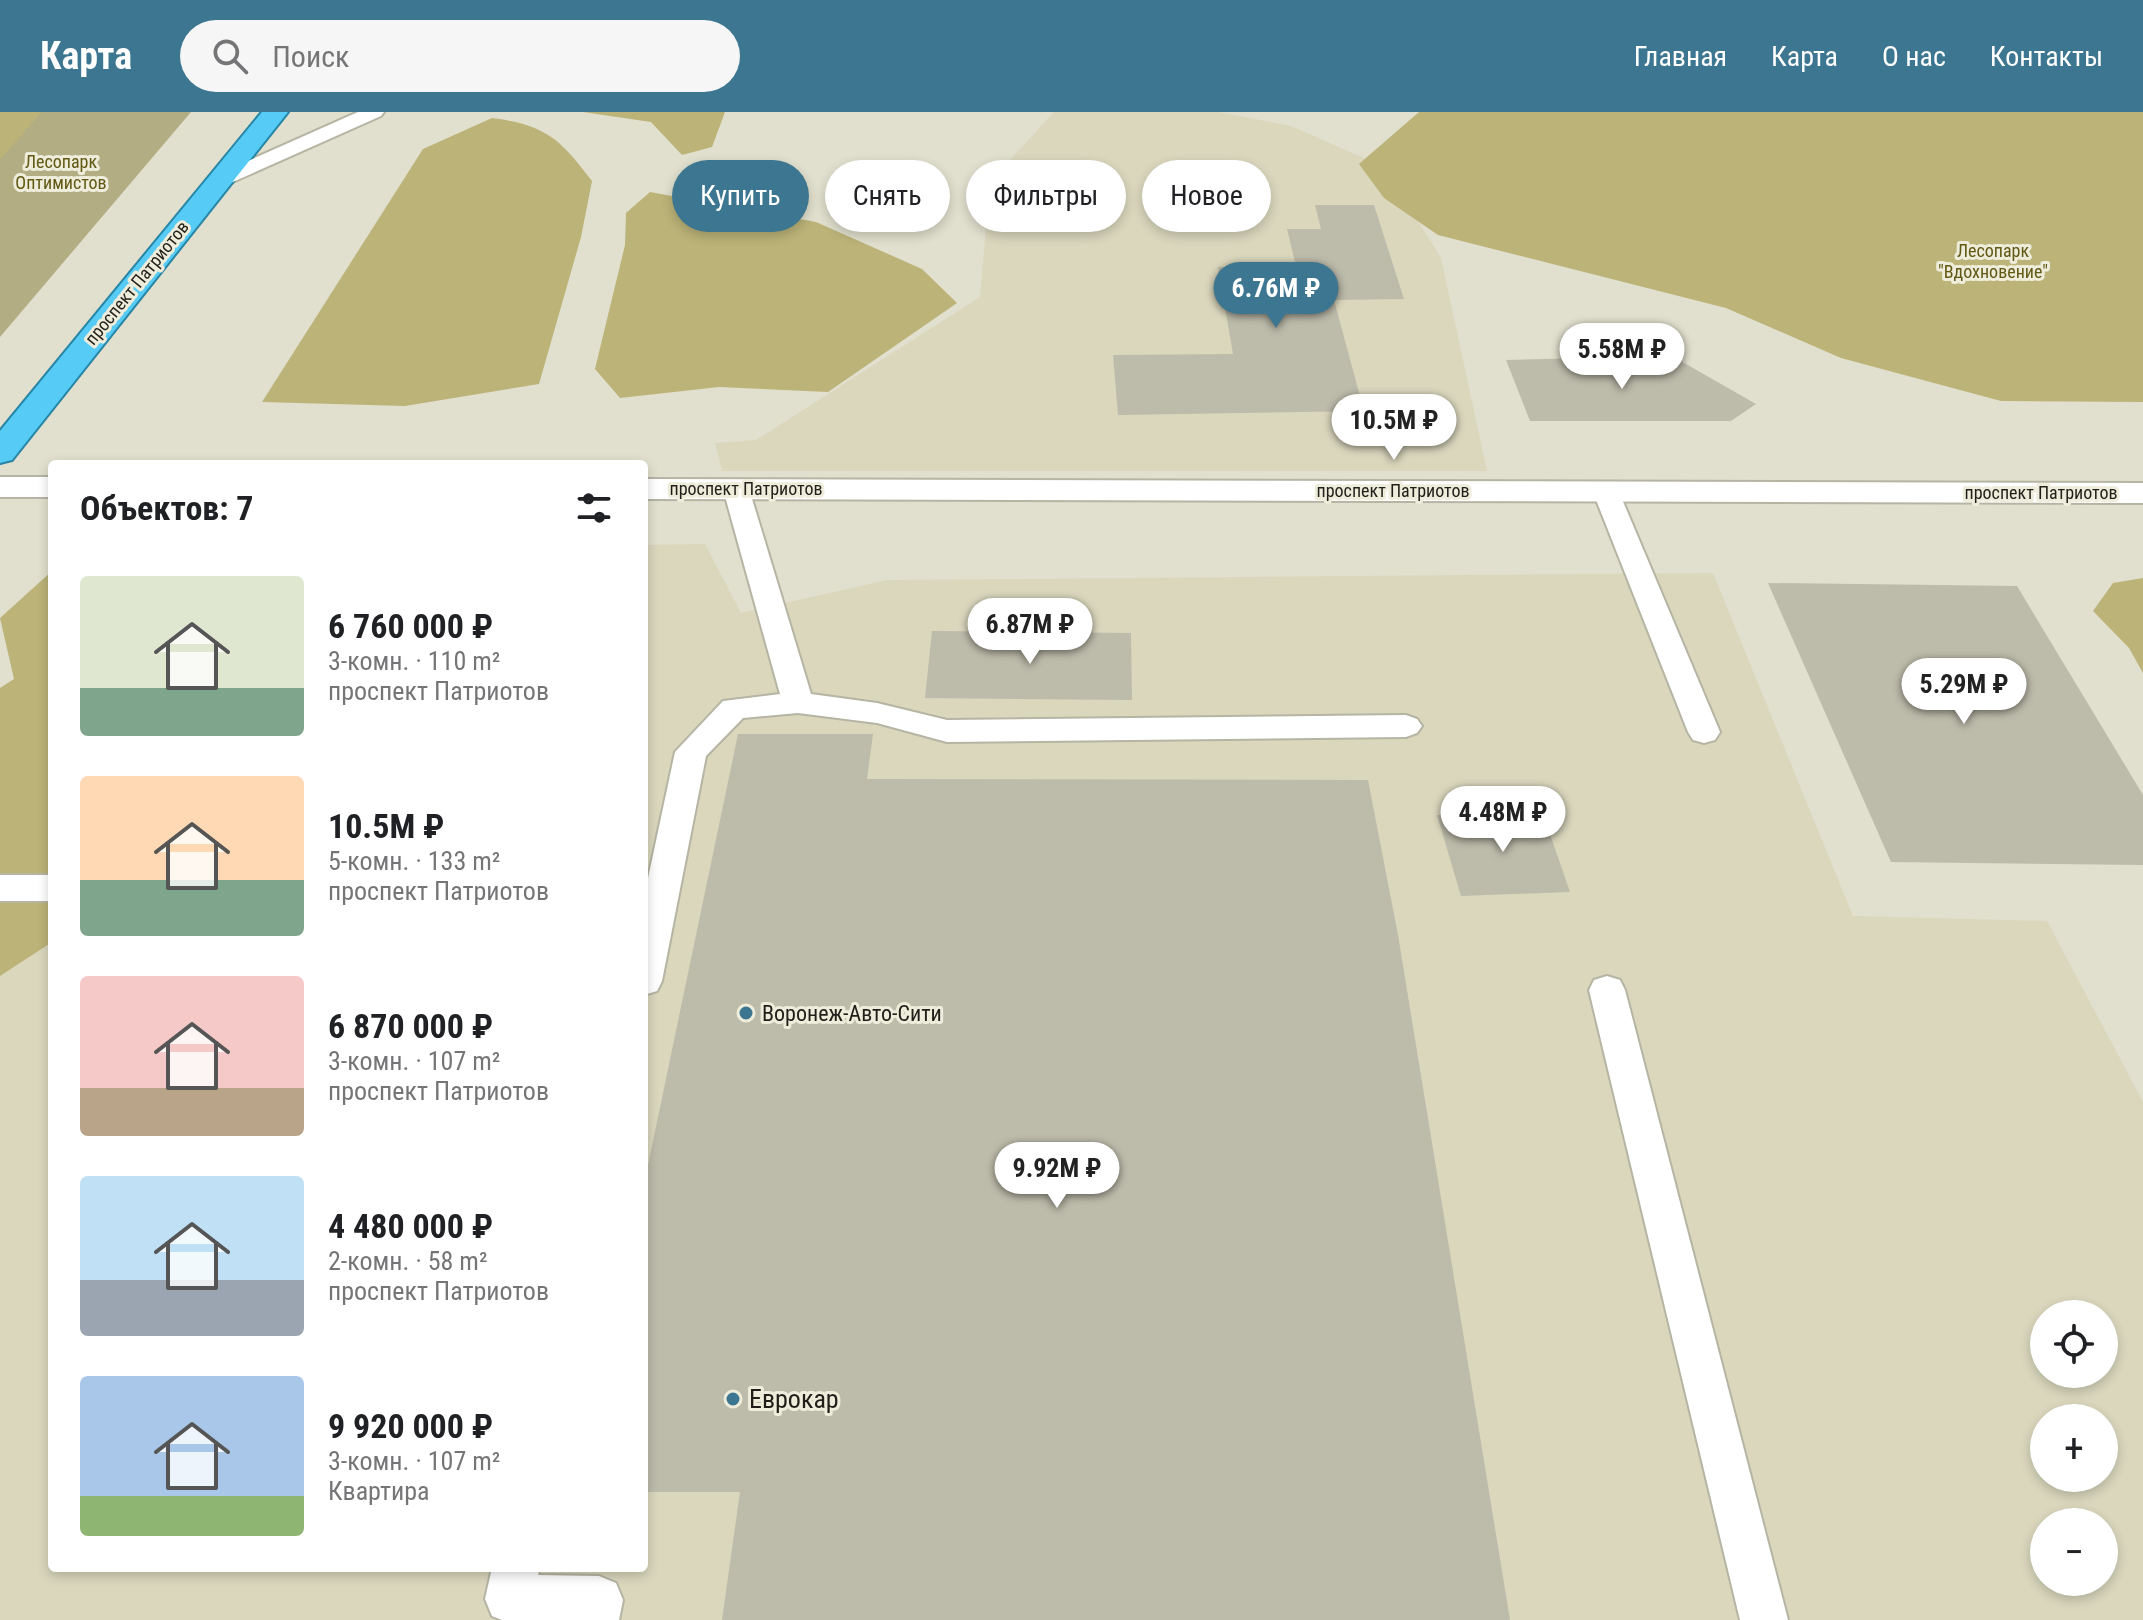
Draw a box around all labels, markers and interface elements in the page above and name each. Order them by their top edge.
search box [180,20,740,92]
text: Карта [40,34,132,78]
icon: search [208,34,252,78]
text: Поиск [272,39,349,74]
text: Главная [1634,40,1727,73]
text: Карта [1771,40,1838,73]
text: О нас [1882,40,1946,73]
text: Контакты [1990,40,2103,73]
park label: Лесопарк Оптимистов [15,151,107,193]
chip: Купить [672,160,809,232]
chip: Снять [825,160,950,232]
chip: Фильтры [966,160,1126,232]
chip: Новое [1142,160,1271,232]
street label: проспект Патриотов [80,217,193,349]
park label: Лесопарк "Вдохновение" [1938,240,2048,282]
pin: 6.76M ₽ [1202,262,1350,330]
text: 6.76M ₽ [1232,273,1320,303]
pin: 5.58M ₽ [1548,323,1696,391]
text: 5.58M ₽ [1578,334,1666,364]
pin: 10.5M ₽ [1320,394,1468,462]
text: 10.5M ₽ [1350,405,1438,435]
street label: проспект Патриотов [669,478,823,499]
street label: проспект Патриотов [1316,480,1470,501]
street label: проспект Патриотов [1964,482,2118,503]
icon: filters [572,486,616,530]
text: Объектов: 7 [80,488,254,528]
pin: 6.87M ₽ [956,598,1104,666]
text: 6 760 000 ₽ [328,606,493,646]
icon: home [144,608,240,704]
text: 6.87M ₽ [986,609,1074,639]
text: 3-комн. · 110 m² [328,646,500,676]
pin: 5.29M ₽ [1890,658,2038,726]
text: 5.29M ₽ [1920,669,2008,699]
text: проспект Патриотов [328,676,549,706]
pin: 4.48M ₽ [1429,786,1577,854]
text: 4.48M ₽ [1459,797,1547,827]
text: 10.5M ₽ [328,806,444,846]
icon: home [144,808,240,904]
text: 5-комн. · 133 m² [328,846,500,876]
text: проспект Патриотов [328,876,549,906]
place label: Воронеж-Авто-Сити [762,1001,942,1026]
marker: Воронеж-Авто-Сити [737,1004,755,1022]
text: 6 870 000 ₽ [328,1006,493,1046]
icon: home [144,1008,240,1104]
text: 3-комн. · 107 m² [328,1046,500,1076]
text: проспект Патриотов [328,1076,549,1106]
pin: 9.92M ₽ [983,1142,1131,1210]
text: 9.92M ₽ [1013,1153,1101,1183]
text: 4 480 000 ₽ [328,1206,493,1246]
icon: home [144,1208,240,1304]
text: 2-комн. · 58 m² [328,1246,488,1276]
text: проспект Патриотов [328,1276,549,1306]
map controls [2030,1300,2118,1596]
button: locate [2030,1300,2118,1388]
place label: Еврокар [749,1384,839,1414]
marker: Еврокар [724,1390,742,1408]
button: + [2030,1404,2118,1492]
text: 9 920 000 ₽ [328,1406,493,1446]
icon: home [144,1408,240,1504]
text: 3-комн. · 107 m² [328,1446,500,1476]
text: Квартира [328,1476,430,1506]
button: − [2030,1508,2118,1596]

